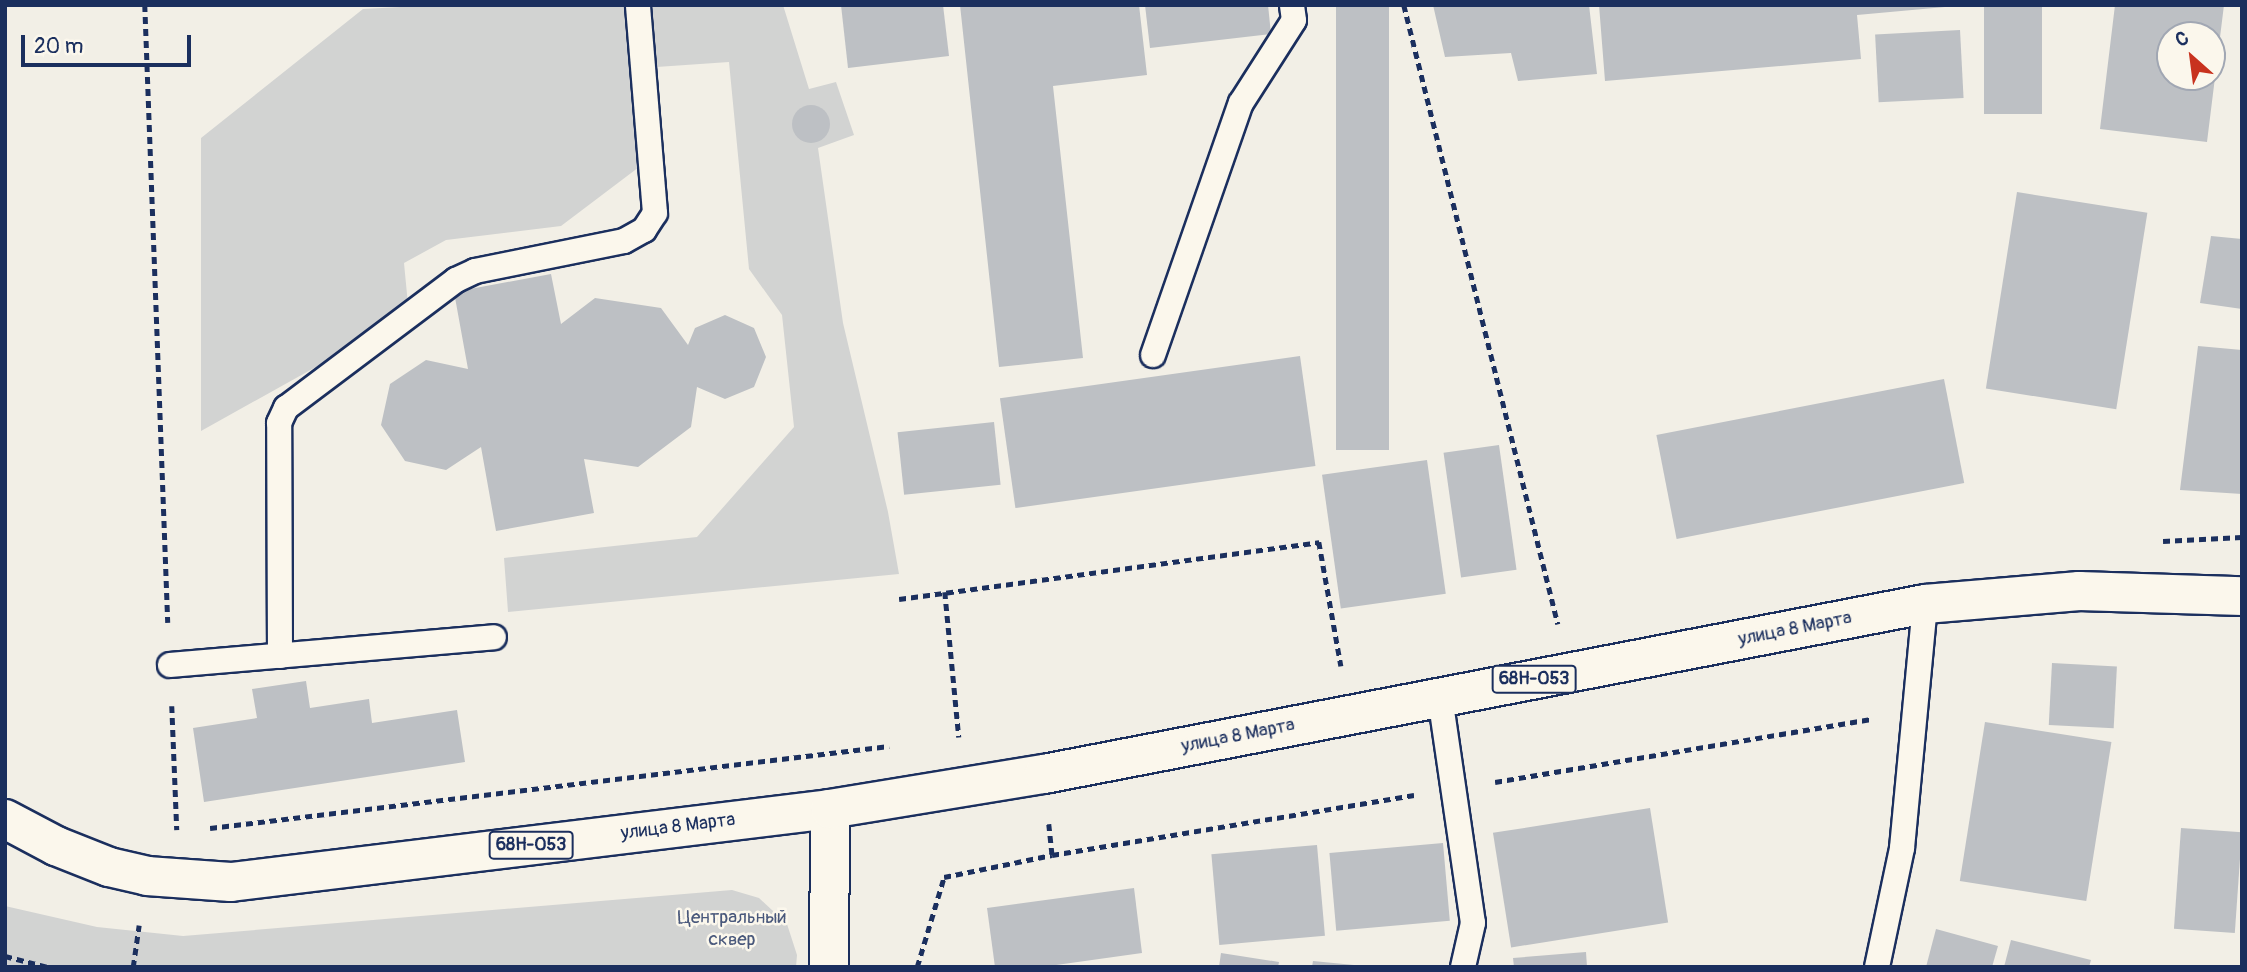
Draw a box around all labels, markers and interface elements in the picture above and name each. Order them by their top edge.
scale bar [24,21,194,65]
north arrow [2156,21,2226,91]
text: С [2171,26,2193,53]
text: 20 m [34,33,83,60]
street label: улица 8 Марта [1736,607,1854,651]
road number: 68Н-053 [1490,664,1578,694]
street label: улица 8 Марта [1179,714,1297,758]
street label: улица 8 Марта [620,809,736,845]
road number: 68Н-053 [487,830,575,860]
park label: Центральный сквер [677,907,787,951]

